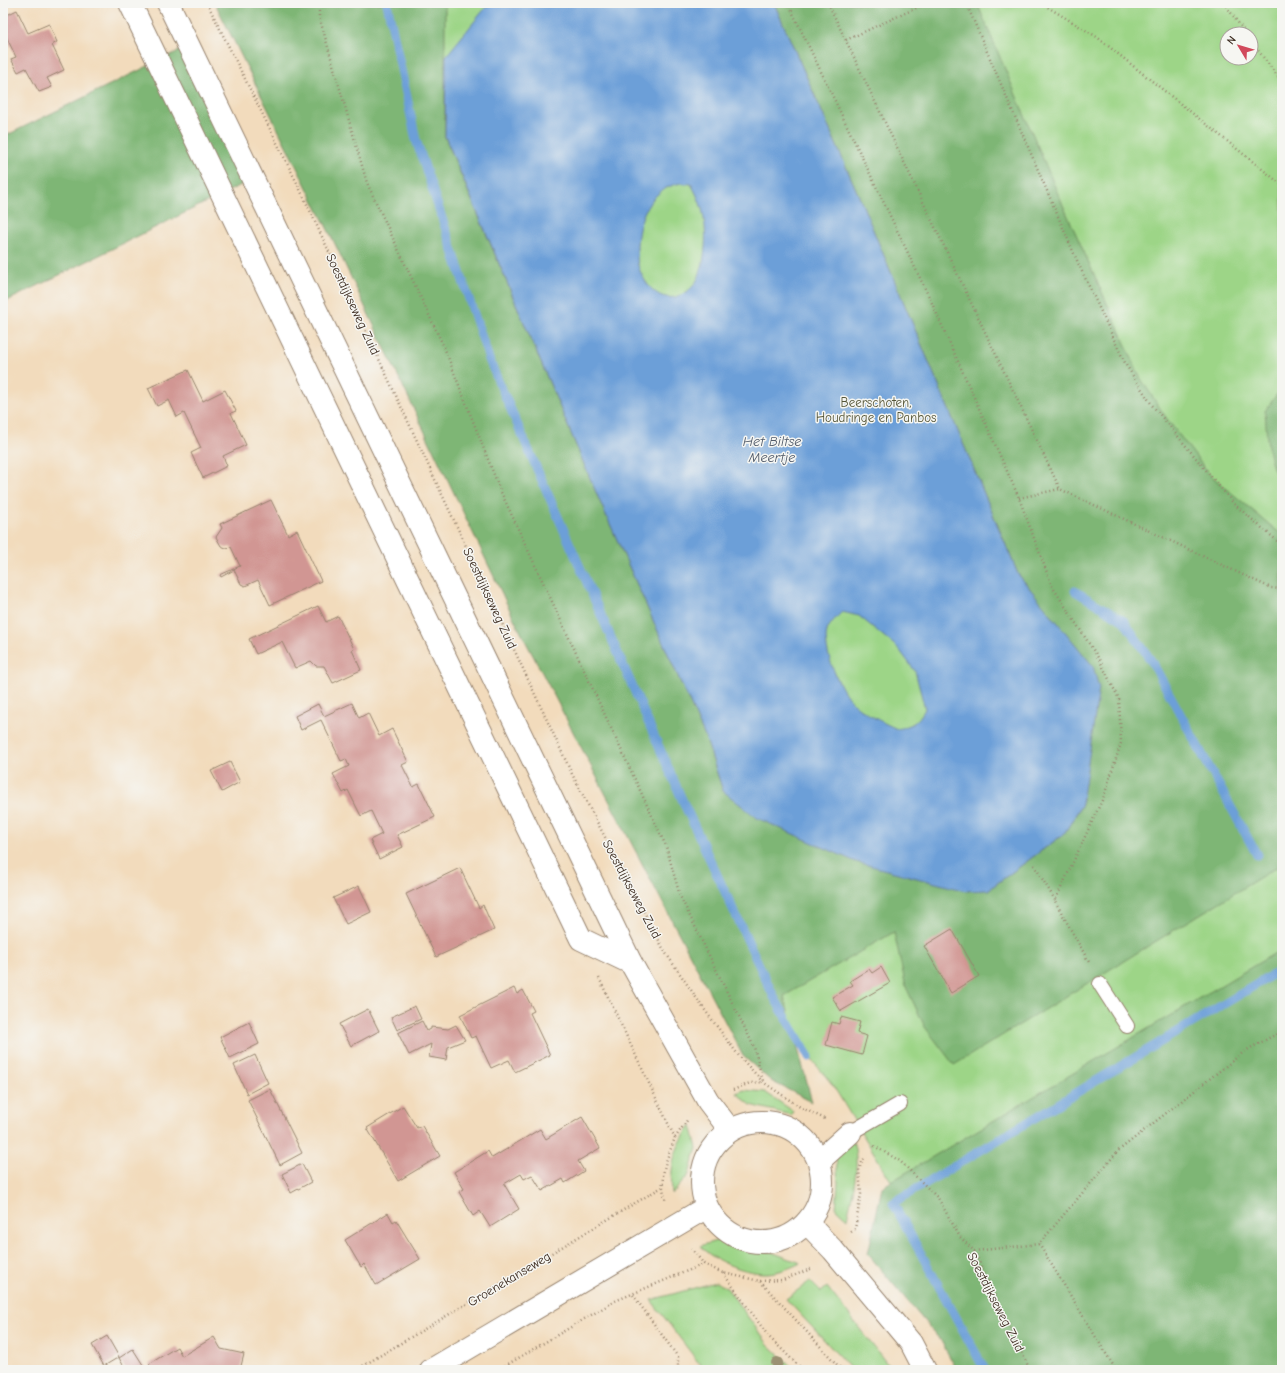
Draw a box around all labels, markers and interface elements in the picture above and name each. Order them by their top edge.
north arrow [1219,26,1259,66]
text: N [1224,33,1239,47]
street label: Soestdijkseweg Zuid [323,251,383,357]
park label: Beerschoten, Houdringe en Panbos [816,395,936,425]
water label: Het Biltse Meertje [743,433,801,466]
street label: Soestdijkseweg Zuid [460,545,520,651]
street label: Soestdijkseweg Zuid [600,837,664,941]
street label: Groenekanseweg [465,1248,553,1310]
street label: Soestdijkseweg Zuid [964,1250,1028,1354]

